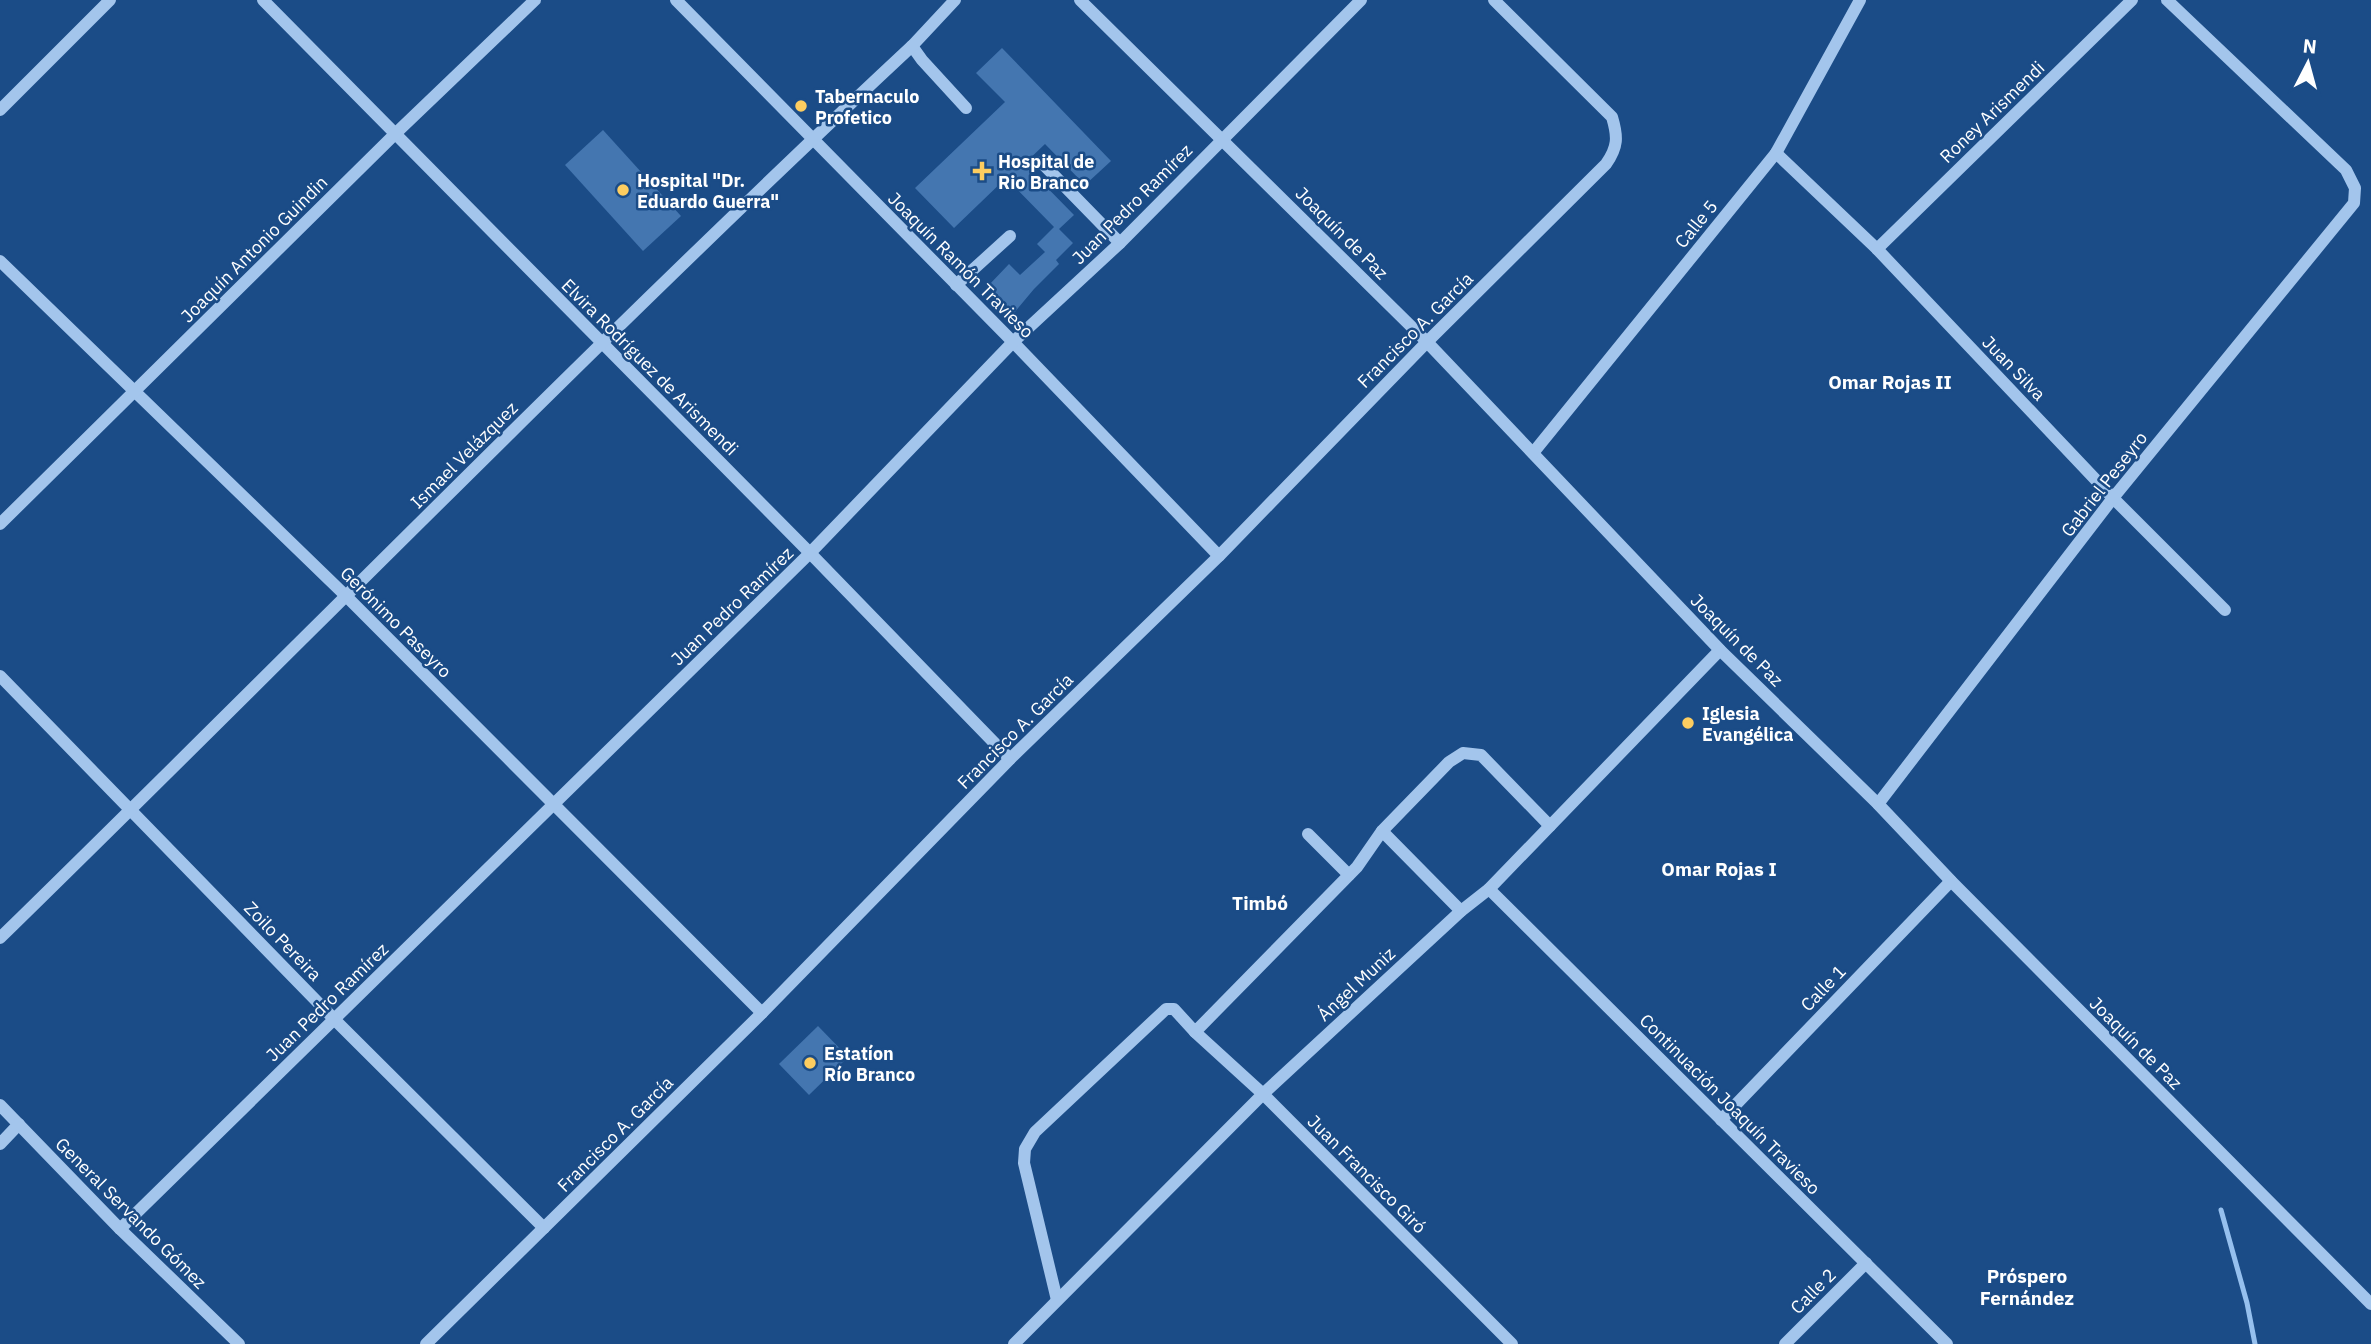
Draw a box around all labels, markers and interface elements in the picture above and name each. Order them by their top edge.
north arrow [2273,28,2343,98]
text: N [2302,33,2318,59]
street label: Roney Arismendi [1935,56,2049,168]
place label: Tabernaculo Profetico [815,85,919,129]
marker: Tabernaculo Profetico [793,98,809,114]
street label: Juan Pedro Ramírez [1067,139,1197,269]
place label: Hospital de Rio Branco [998,150,1094,194]
marker: Hospital de Rio Branco [972,161,992,181]
place label: Hospital "Dr. Eduardo Guerra" [637,169,779,213]
street label: Joaquín Antonio Guindin [176,171,332,327]
marker: Hospital "Dr. Eduardo Guerra" [615,182,631,198]
street label: Joaquín de Paz [1291,182,1393,284]
street label: Joaquín Ramón Travieso [883,187,1039,343]
street label: Calle 5 [1670,195,1722,253]
street label: Francisco A. García [1352,267,1478,393]
street label: Elvira Rodríguez de Arismendi [557,274,743,460]
street label: Juan Silva [1977,331,2051,406]
district label: Omar Rojas II [1828,370,1952,394]
street label: Ismael Velázquez [406,397,522,513]
street label: Gabriel Peseyro [2056,427,2152,541]
street label: Juan Pedro Ramírez [666,542,798,670]
street label: Gerónimo Paseyro [335,561,457,683]
street label: Joaquín de Paz [1686,589,1788,691]
street label: Francisco A. García [952,668,1078,794]
place label: Iglesia Evangélica [1702,702,1794,746]
marker: Iglesia Evangélica [1680,715,1696,731]
district label: Omar Rojas I [1661,857,1777,881]
district label: Timbó [1232,891,1288,915]
street label: Zoilo Pereira [239,896,327,986]
street label: Juan Pedro Ramírez [261,938,393,1066]
street label: Ángel Muniz [1312,942,1400,1026]
street label: Calle 1 [1795,960,1851,1016]
street label: Joaquín de Paz [2085,992,2187,1094]
street label: Continuación Joaquín Travieso [1635,1009,1825,1199]
place label: Estatíon Río Branco [824,1042,915,1086]
marker: Estatíon Río Branco [802,1055,818,1071]
street label: Francisco A. García [552,1071,678,1197]
street label: Juan Francisco Giró [1303,1110,1431,1238]
street label: General Servando Gómez [51,1133,211,1293]
street label: Calle 2 [1785,1263,1841,1319]
district label: Próspero Fernández [1980,1264,2074,1310]

